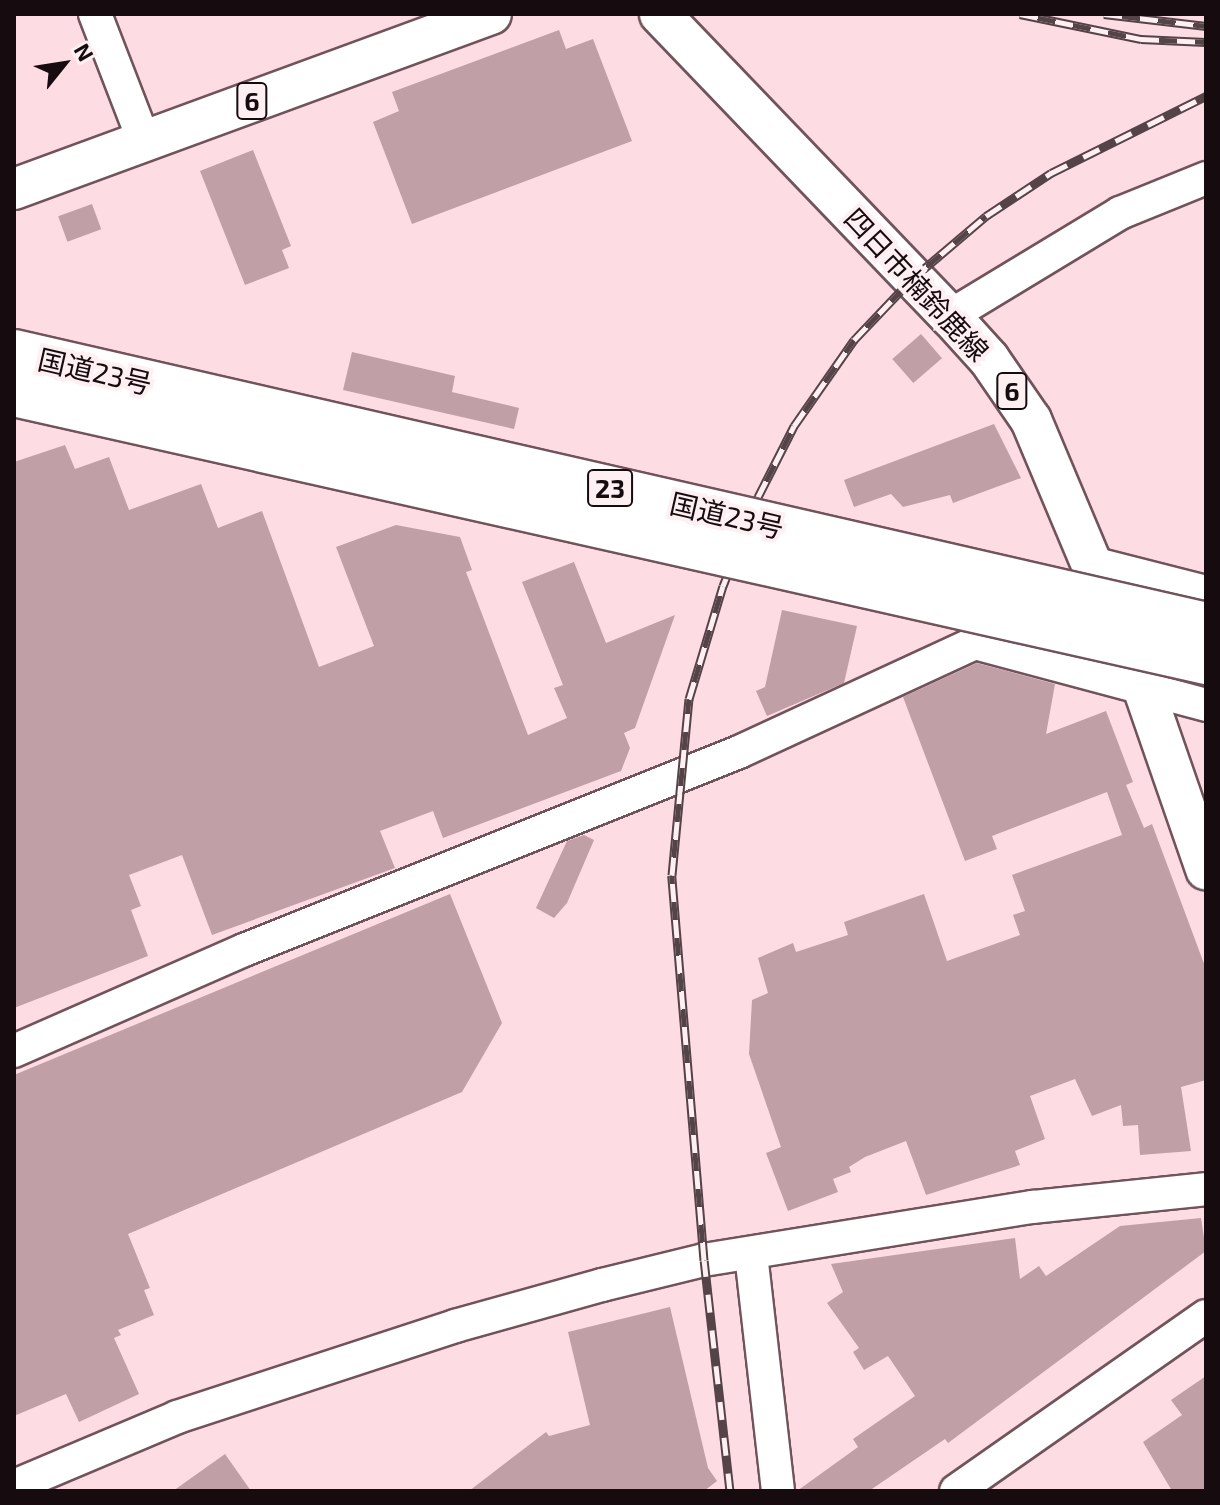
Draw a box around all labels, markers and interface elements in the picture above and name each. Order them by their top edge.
north arrow [24,24,104,104]
text: N [70,39,100,65]
road number: 6 [236,79,268,123]
street label: 四日市楠鈴鹿線 [838,201,996,367]
street label: 国道23号 [35,342,155,400]
road number: 6 [996,369,1028,413]
road number: 23 [586,466,634,510]
street label: 国道23号 [667,486,787,544]

